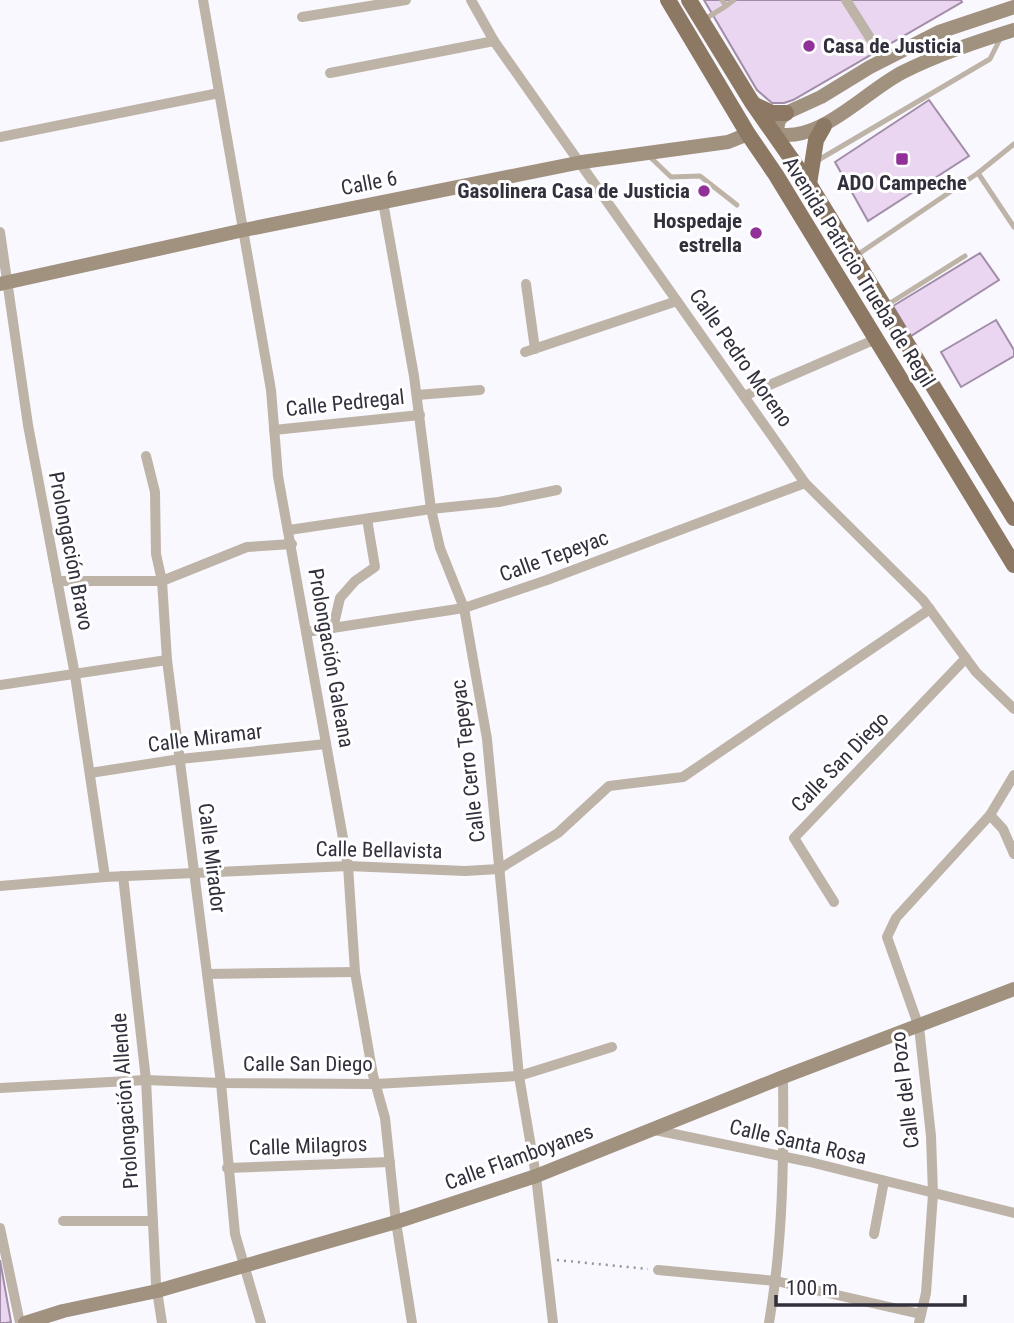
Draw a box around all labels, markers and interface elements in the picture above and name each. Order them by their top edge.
place label: Casa de Justicia [823,34,961,58]
marker: Casa de Justicia [801,38,817,54]
marker: ADO Campeche [894,151,910,167]
street label: Avenida Patricio Trueba de Regil [778,152,940,392]
street label: Calle 6 [339,166,399,200]
place label: ADO Campeche [837,171,967,195]
place label: Gasolinera Casa de Justicia [457,179,690,203]
marker: Gasolinera Casa de Justicia [696,183,712,199]
place label: Hospedaje estrella [653,209,742,257]
marker: Hospedaje estrella [748,225,764,241]
street label: Calle Pedro Moreno [684,284,798,432]
street label: Calle Pedregal [284,385,406,421]
street label: Prolongación Bravo [44,470,98,632]
street label: Calle Tepeyac [496,525,612,587]
street label: Prolongación Galeana [303,566,359,750]
street label: Calle Cerro Tepeyac [446,678,490,844]
street label: Calle San Diego [786,707,894,817]
street label: Calle Miramar [146,719,264,757]
street label: Calle Mirador [193,802,231,914]
street label: Calle Bellavista [315,837,443,863]
street label: Prolongación Allende [107,1012,143,1190]
street label: Calle del Pozo [886,1030,924,1150]
street label: Calle San Diego [243,1052,373,1076]
street label: Calle Santa Rosa [727,1115,869,1169]
street label: Calle Flamboyanes [442,1119,596,1195]
street label: Calle Milagros [248,1132,368,1160]
scale bar [776,1264,965,1308]
text: 100 m [786,1276,838,1300]

